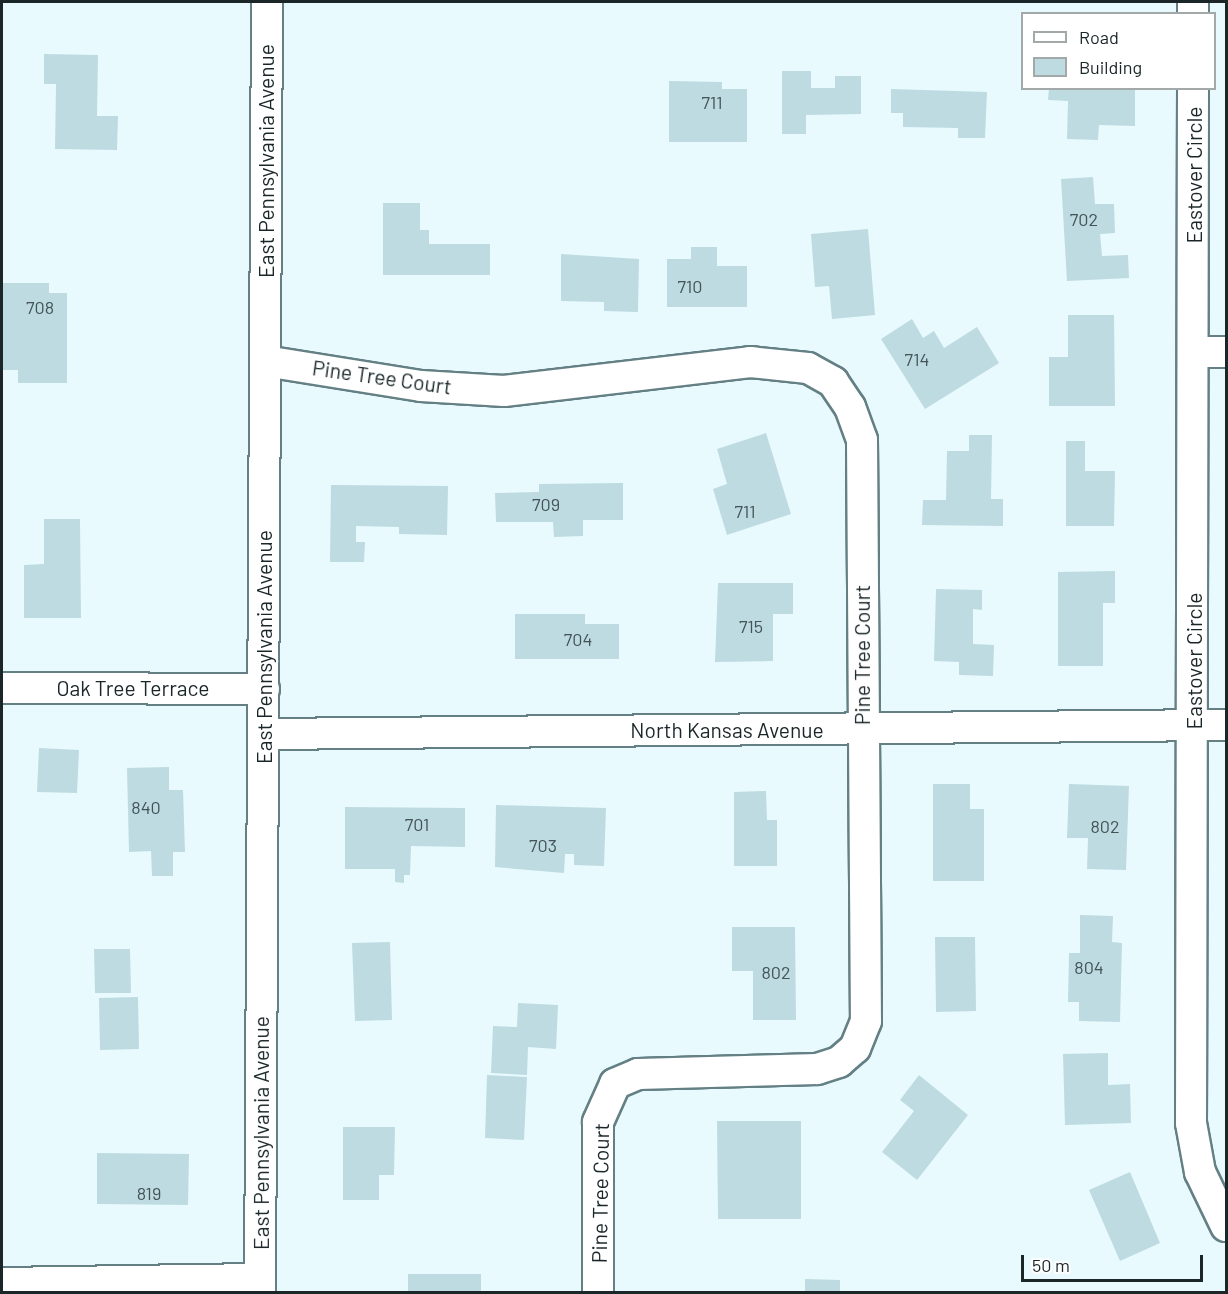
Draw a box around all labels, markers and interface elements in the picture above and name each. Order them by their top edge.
legend [1021,12,1216,90]
text: Road [1079,26,1119,48]
street label: East Pennsylvania Avenue [253,44,279,278]
text: Building [1079,56,1142,78]
house number: 711 [701,91,723,113]
street label: Eastover Circle [1181,106,1207,244]
house number: 702 [1070,208,1098,230]
house number: 710 [677,275,703,297]
house number: 708 [26,296,54,318]
house number: 714 [905,348,929,370]
street label: Pine Tree Court [311,355,453,399]
house number: 709 [532,493,560,515]
house number: 711 [734,500,756,522]
street label: East Pennsylvania Avenue [251,530,277,764]
street label: Pine Tree Court [849,585,875,725]
street label: Eastover Circle [1181,592,1207,730]
house number: 715 [739,615,763,637]
house number: 704 [564,628,592,650]
street label: Oak Tree Terrace [56,675,210,701]
street label: North Kansas Avenue [630,717,824,743]
house number: 840 [131,796,161,818]
house number: 701 [405,813,429,835]
house number: 802 [1090,815,1120,837]
house number: 703 [529,834,557,856]
house number: 804 [1074,956,1104,978]
house number: 802 [761,961,791,983]
street label: East Pennsylvania Avenue [248,1016,274,1250]
street label: Pine Tree Court [586,1123,614,1263]
house number: 819 [137,1182,161,1204]
scale bar [1024,1243,1206,1281]
text: 50 m [1032,1254,1070,1276]

